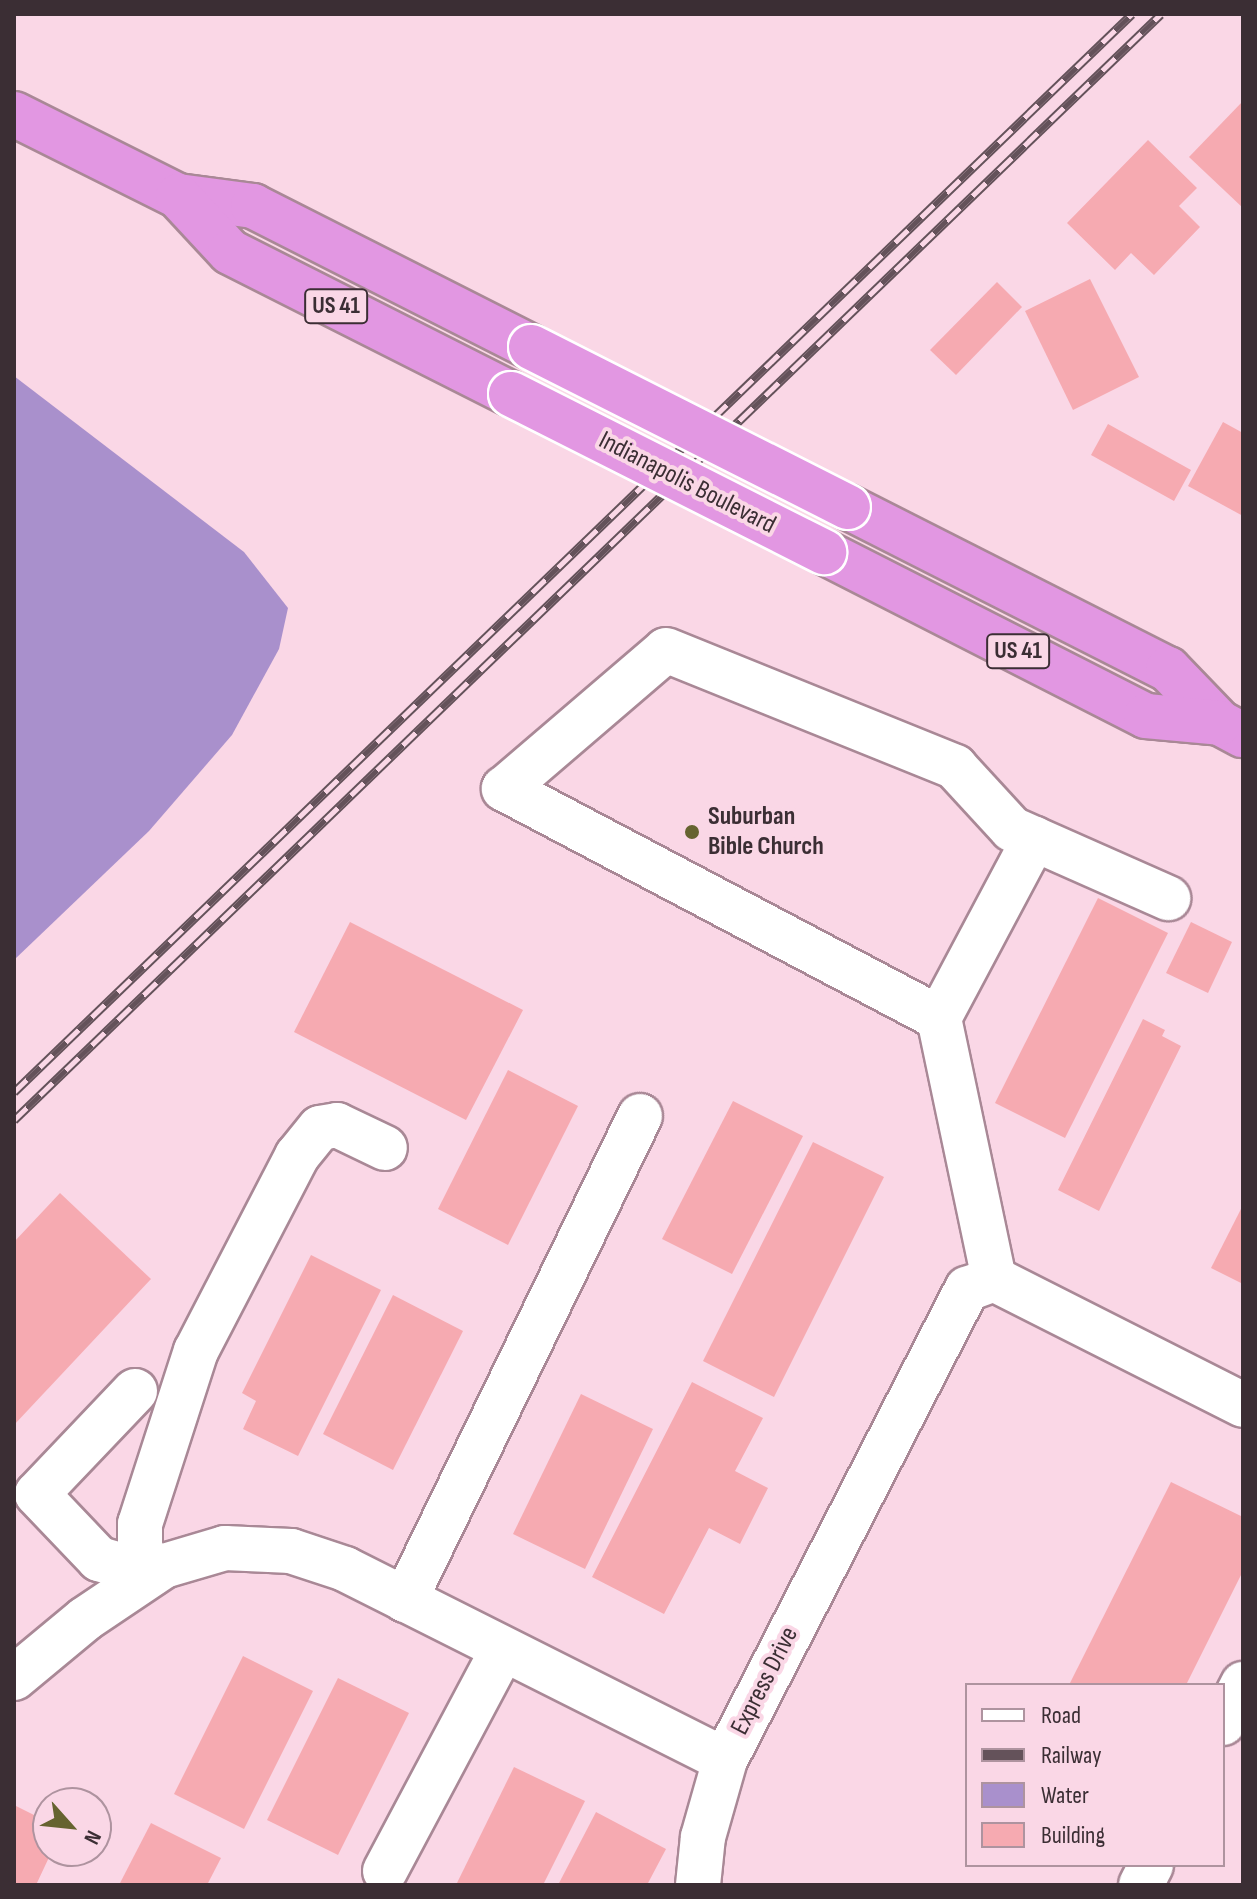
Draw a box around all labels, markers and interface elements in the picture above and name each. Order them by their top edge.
road number: US 41 [304,286,368,326]
street label: Indianapolis Boulevard [593,425,781,541]
road number: US 41 [986,631,1050,671]
place label: Suburban Bible Church [708,801,824,862]
marker: Suburban Bible Church [683,823,701,841]
street label: Express Drive [725,1622,805,1740]
legend [965,1683,1225,1867]
text: Road [1041,1701,1081,1730]
text: Railway [1041,1741,1101,1770]
text: Water [1041,1781,1089,1810]
north arrow [32,1787,112,1867]
text: Building [1041,1821,1105,1850]
text: N [77,1826,107,1849]

